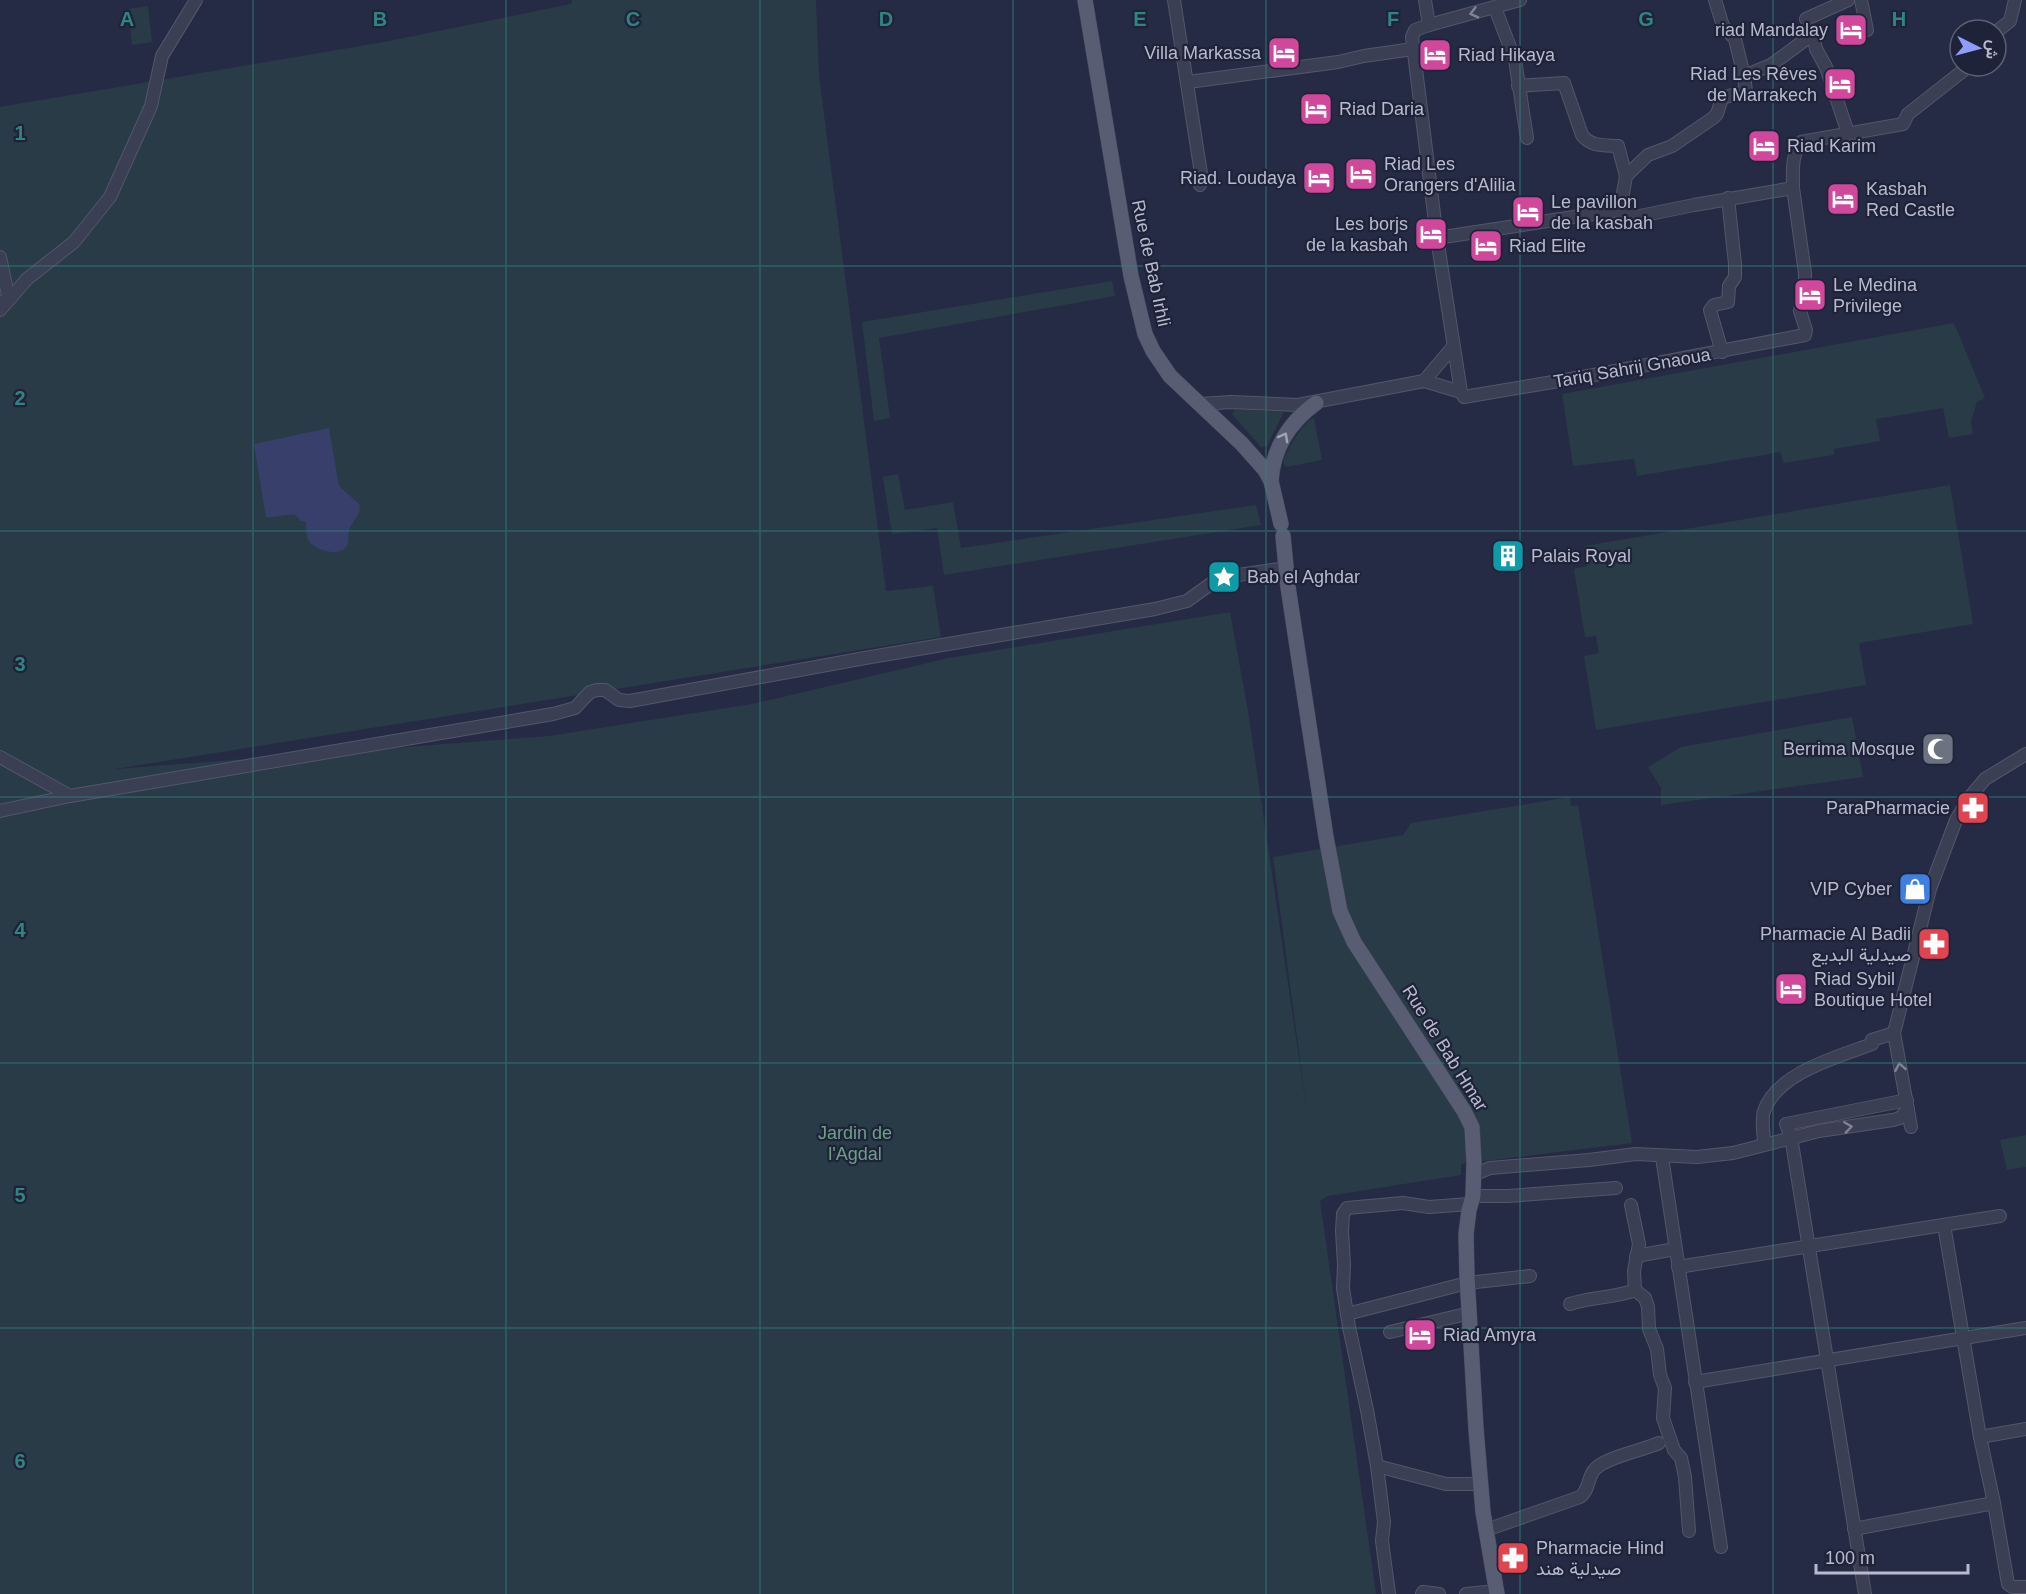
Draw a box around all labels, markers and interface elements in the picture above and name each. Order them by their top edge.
one-way arrow [1469,6,1480,18]
text: A [120,8,134,30]
text: B [373,8,387,30]
text: C [626,8,640,30]
text: D [879,8,893,30]
text: E [1133,8,1147,30]
text: F [1387,8,1399,30]
text: G [1638,8,1654,30]
text: H [1892,8,1906,30]
hotel icon: riad Mandalay [1833,12,1869,48]
north arrow [1948,18,2008,78]
place label: riad Mandalay [1715,20,1828,40]
hotel icon: Villa Markassa [1266,35,1302,71]
hotel icon: Riad Hikaya [1417,37,1453,73]
text: ش [1982,39,2002,60]
place label: Villa Markassa [1144,43,1262,63]
place label: Riad Hikaya [1458,45,1556,65]
place label: Riad Les Rêves de Marrakech [1690,64,1817,105]
hotel icon: Riad Les Rêves de Marrakech [1822,66,1858,102]
hotel icon: Riad Daria [1298,91,1334,127]
place label: Riad Daria [1339,99,1425,119]
text: 1 [14,122,26,144]
hotel icon: Riad Karim [1746,128,1782,164]
place label: Riad Karim [1787,136,1876,156]
place label: Riad Les Orangers d'Alilia [1384,154,1516,195]
hotel icon: Riad Les Orangers d'Alilia [1343,156,1379,192]
hotel icon: Riad. Loudaya [1301,160,1337,196]
place label: Riad. Loudaya [1180,168,1297,188]
place label: Kasbah Red Castle [1866,179,1955,220]
hotel icon: Kasbah Red Castle [1825,181,1861,217]
place label: Le pavillon de la kasbah [1551,192,1653,233]
hotel icon: Le pavillon de la kasbah [1510,194,1546,230]
street label: Rue de Bab Irhli [1128,198,1174,328]
place label: Les borjs de la kasbah [1306,214,1408,255]
hotel icon: Les borjs de la kasbah [1413,216,1449,252]
hotel icon: Riad Elite [1468,228,1504,264]
place label: Riad Elite [1509,236,1586,256]
place label: Le Medina Privilege [1833,275,1918,316]
hotel icon: Le Medina Privilege [1792,277,1828,313]
street label: Tariq Sahrij Gnaoua [1552,344,1713,392]
text: 2 [14,387,26,409]
one-way arrow [1277,432,1289,443]
building icon: Palais Royal [1490,538,1526,574]
place label: Palais Royal [1531,546,1631,566]
place icon: Bab el Aghdar [1206,559,1242,595]
place label: Bab el Aghdar [1247,567,1360,587]
text: 3 [14,653,26,675]
mosque icon: Berrima Mosque [1920,731,1956,767]
place label: Berrima Mosque [1783,739,1915,759]
pharmacy icon: ParaPharmacie [1955,790,1991,826]
place label: ParaPharmacie [1826,798,1950,818]
shop icon: VIP Cyber [1897,871,1933,907]
place label: VIP Cyber [1810,879,1892,899]
text: 4 [14,919,26,941]
place label: Pharmacie Al Badii صيدلية البديع [1760,924,1911,967]
pharmacy icon: Pharmacie Al Badii صيدلية البديع [1916,926,1952,962]
place label: Riad Sybil Boutique Hotel [1814,969,1932,1010]
hotel icon: Riad Sybil Boutique Hotel [1773,971,1809,1007]
street label: Rue de Bab Hmar [1398,982,1492,1114]
one-way arrow [1894,1062,1907,1072]
one-way arrow [1844,1121,1853,1133]
park label: Jardin de l'Agdal [818,1123,892,1164]
text: 5 [14,1184,26,1206]
hotel icon: Riad Amyra [1402,1317,1438,1353]
place label: Riad Amyra [1443,1325,1537,1345]
text: 6 [14,1450,26,1472]
scale bar [1816,1537,1968,1575]
place label: Pharmacie Hind صيدلية هند [1536,1538,1664,1579]
pharmacy icon: Pharmacie Hind صيدلية هند [1495,1540,1531,1576]
text: 100 m [1825,1548,1875,1568]

